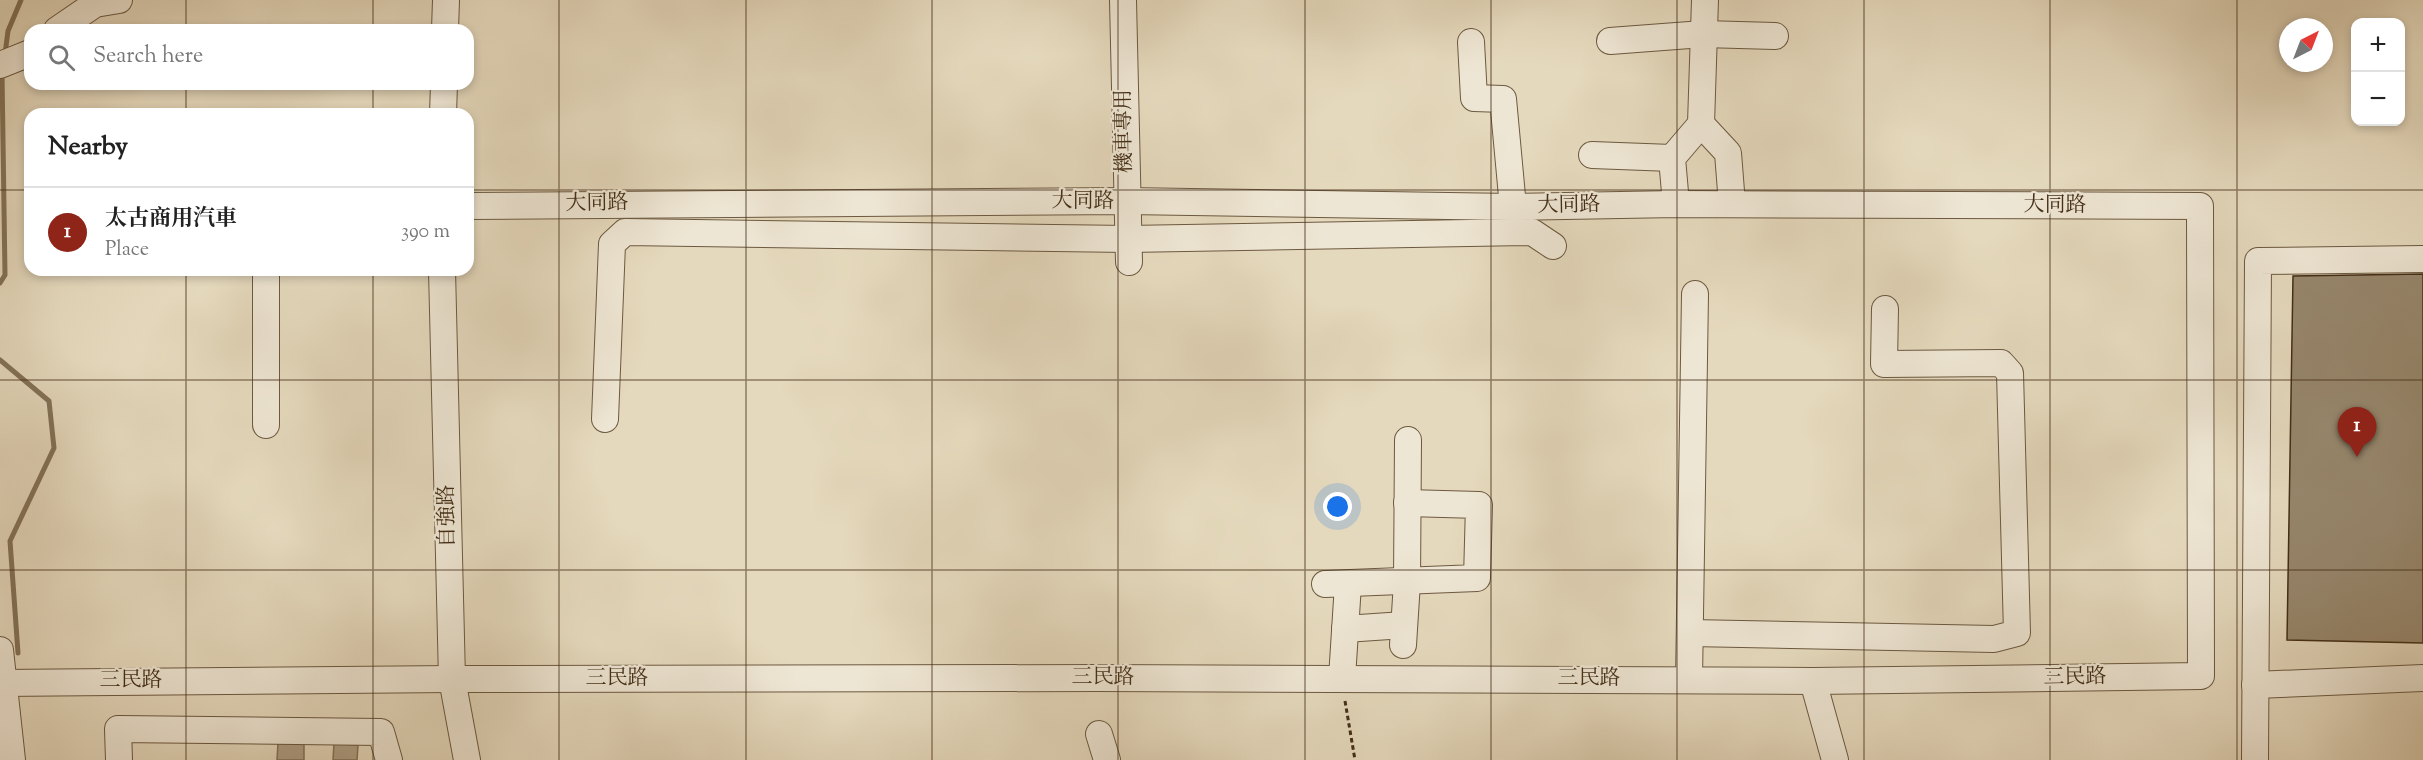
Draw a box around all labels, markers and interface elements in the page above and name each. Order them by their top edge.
north arrow [2279,18,2333,72]
map controls [2351,18,2405,126]
button: + [2351,18,2405,72]
search box [24,24,474,90]
icon: search [45,41,78,74]
text: Search here [93,41,203,73]
button: − [2351,72,2405,126]
street label: 機車專用 [1109,89,1141,173]
text: Nearby [48,129,128,166]
street label: 大同路 [1052,187,1115,217]
street label: 大同路 [565,188,629,220]
street label: 大同路 [1537,190,1601,222]
street label: 大同路 [2024,191,2087,221]
text: 太古商用汽車 [105,204,237,236]
text: 1 [64,218,71,247]
text: 390 m [401,218,450,247]
text: Place [105,236,149,265]
pin: 1 [2338,408,2376,457]
street label: 自強路 [432,484,464,548]
your location [1323,492,1352,521]
street label: 三民路 [2043,662,2107,694]
street label: 三民路 [1072,663,1135,693]
street label: 三民路 [586,664,649,694]
street label: 三民路 [1558,664,1621,694]
street label: 三民路 [100,666,163,696]

